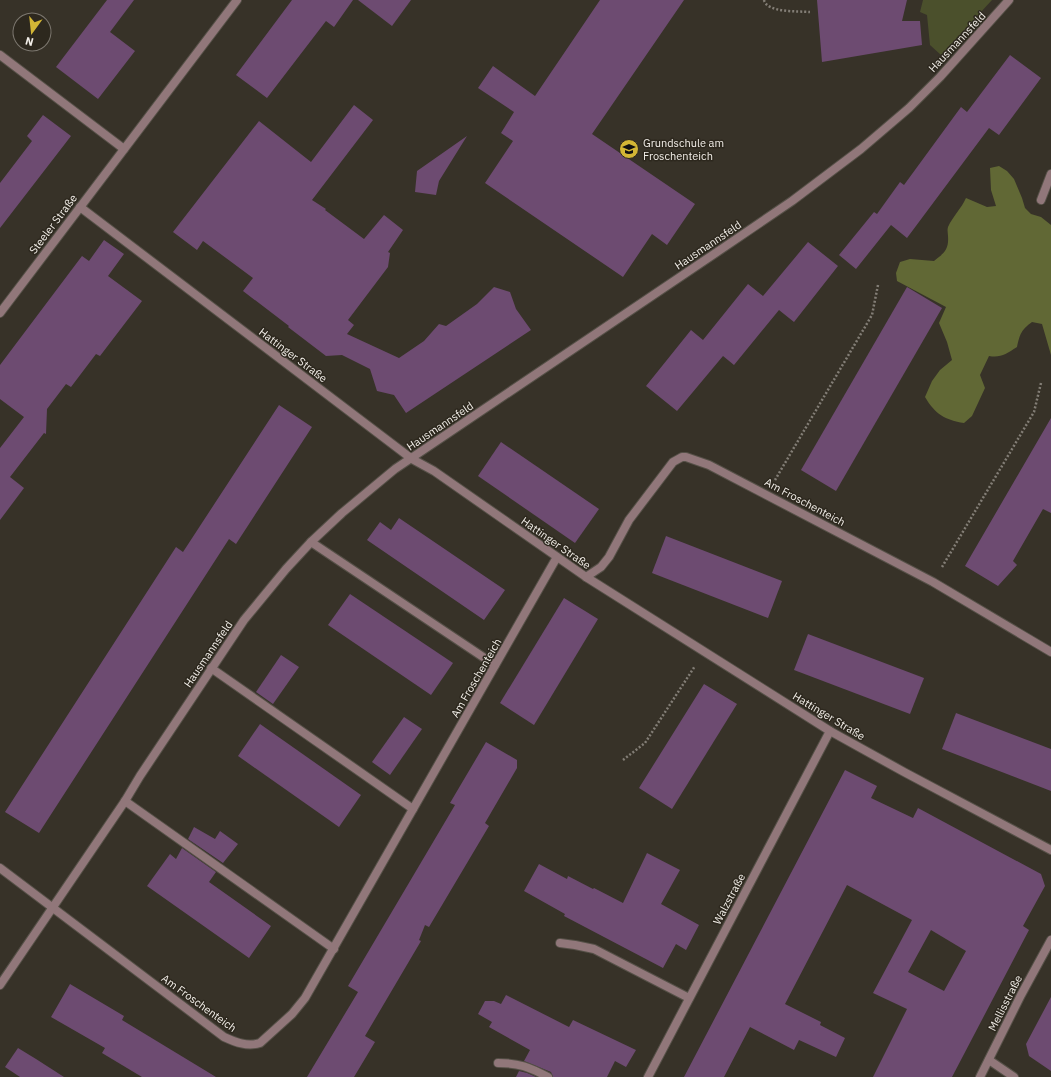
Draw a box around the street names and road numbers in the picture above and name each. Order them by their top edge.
street label: Hausmannsfeld [925,9,989,75]
street label: Steeler Straße [26,191,80,257]
street label: Hausmannsfeld [672,218,744,272]
street label: Hattinger Straße [256,325,330,385]
street label: Hausmannsfeld [404,399,476,453]
street label: Am Froschenteich [762,475,848,529]
street label: Hattinger Straße [518,514,594,572]
street label: Hausmannsfeld [181,618,235,690]
street label: Am Froschenteich [448,636,504,720]
street label: Hattinger Straße [790,689,868,743]
street label: Walzstraße [710,871,748,927]
street label: Am Froschenteich [159,971,239,1035]
street label: Mellisstraße [985,973,1025,1033]

